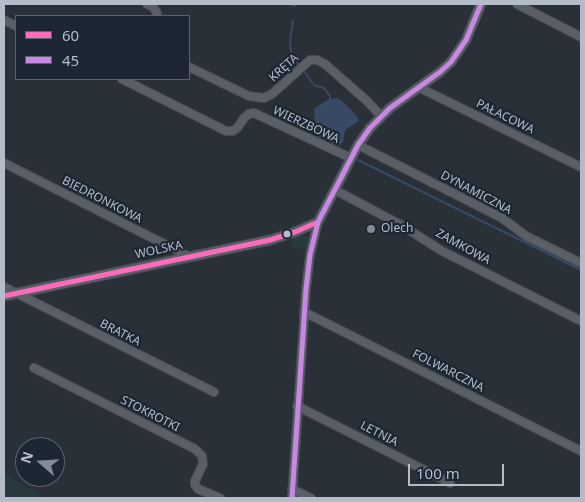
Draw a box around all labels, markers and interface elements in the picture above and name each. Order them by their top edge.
legend [15,15,190,80]
text: 60 [62,25,79,45]
text: 45 [62,50,79,70]
street label: KRĘTA [266,51,302,85]
street label: PAŁACOWA [474,97,536,137]
street label: WIERZBOWA [270,103,342,147]
street label: DYNAMICZNA [438,168,514,218]
street label: BIEDRONKOWA [60,174,144,226]
place label: Olech [381,222,413,236]
marker: Olech [365,223,377,235]
street label: ZAMKOWA [433,226,493,268]
unlabelled marker [282,229,292,239]
street label: WOLSKA [134,238,184,262]
street label: BRATKA [97,317,143,349]
street label: FOLWARCZNA [410,347,486,395]
street label: STOKROTKI [118,393,182,435]
street label: LETNIA [358,418,400,450]
north arrow [15,437,65,487]
text: N [15,449,37,466]
scale bar [410,454,506,486]
text: 100 m [416,463,460,483]

